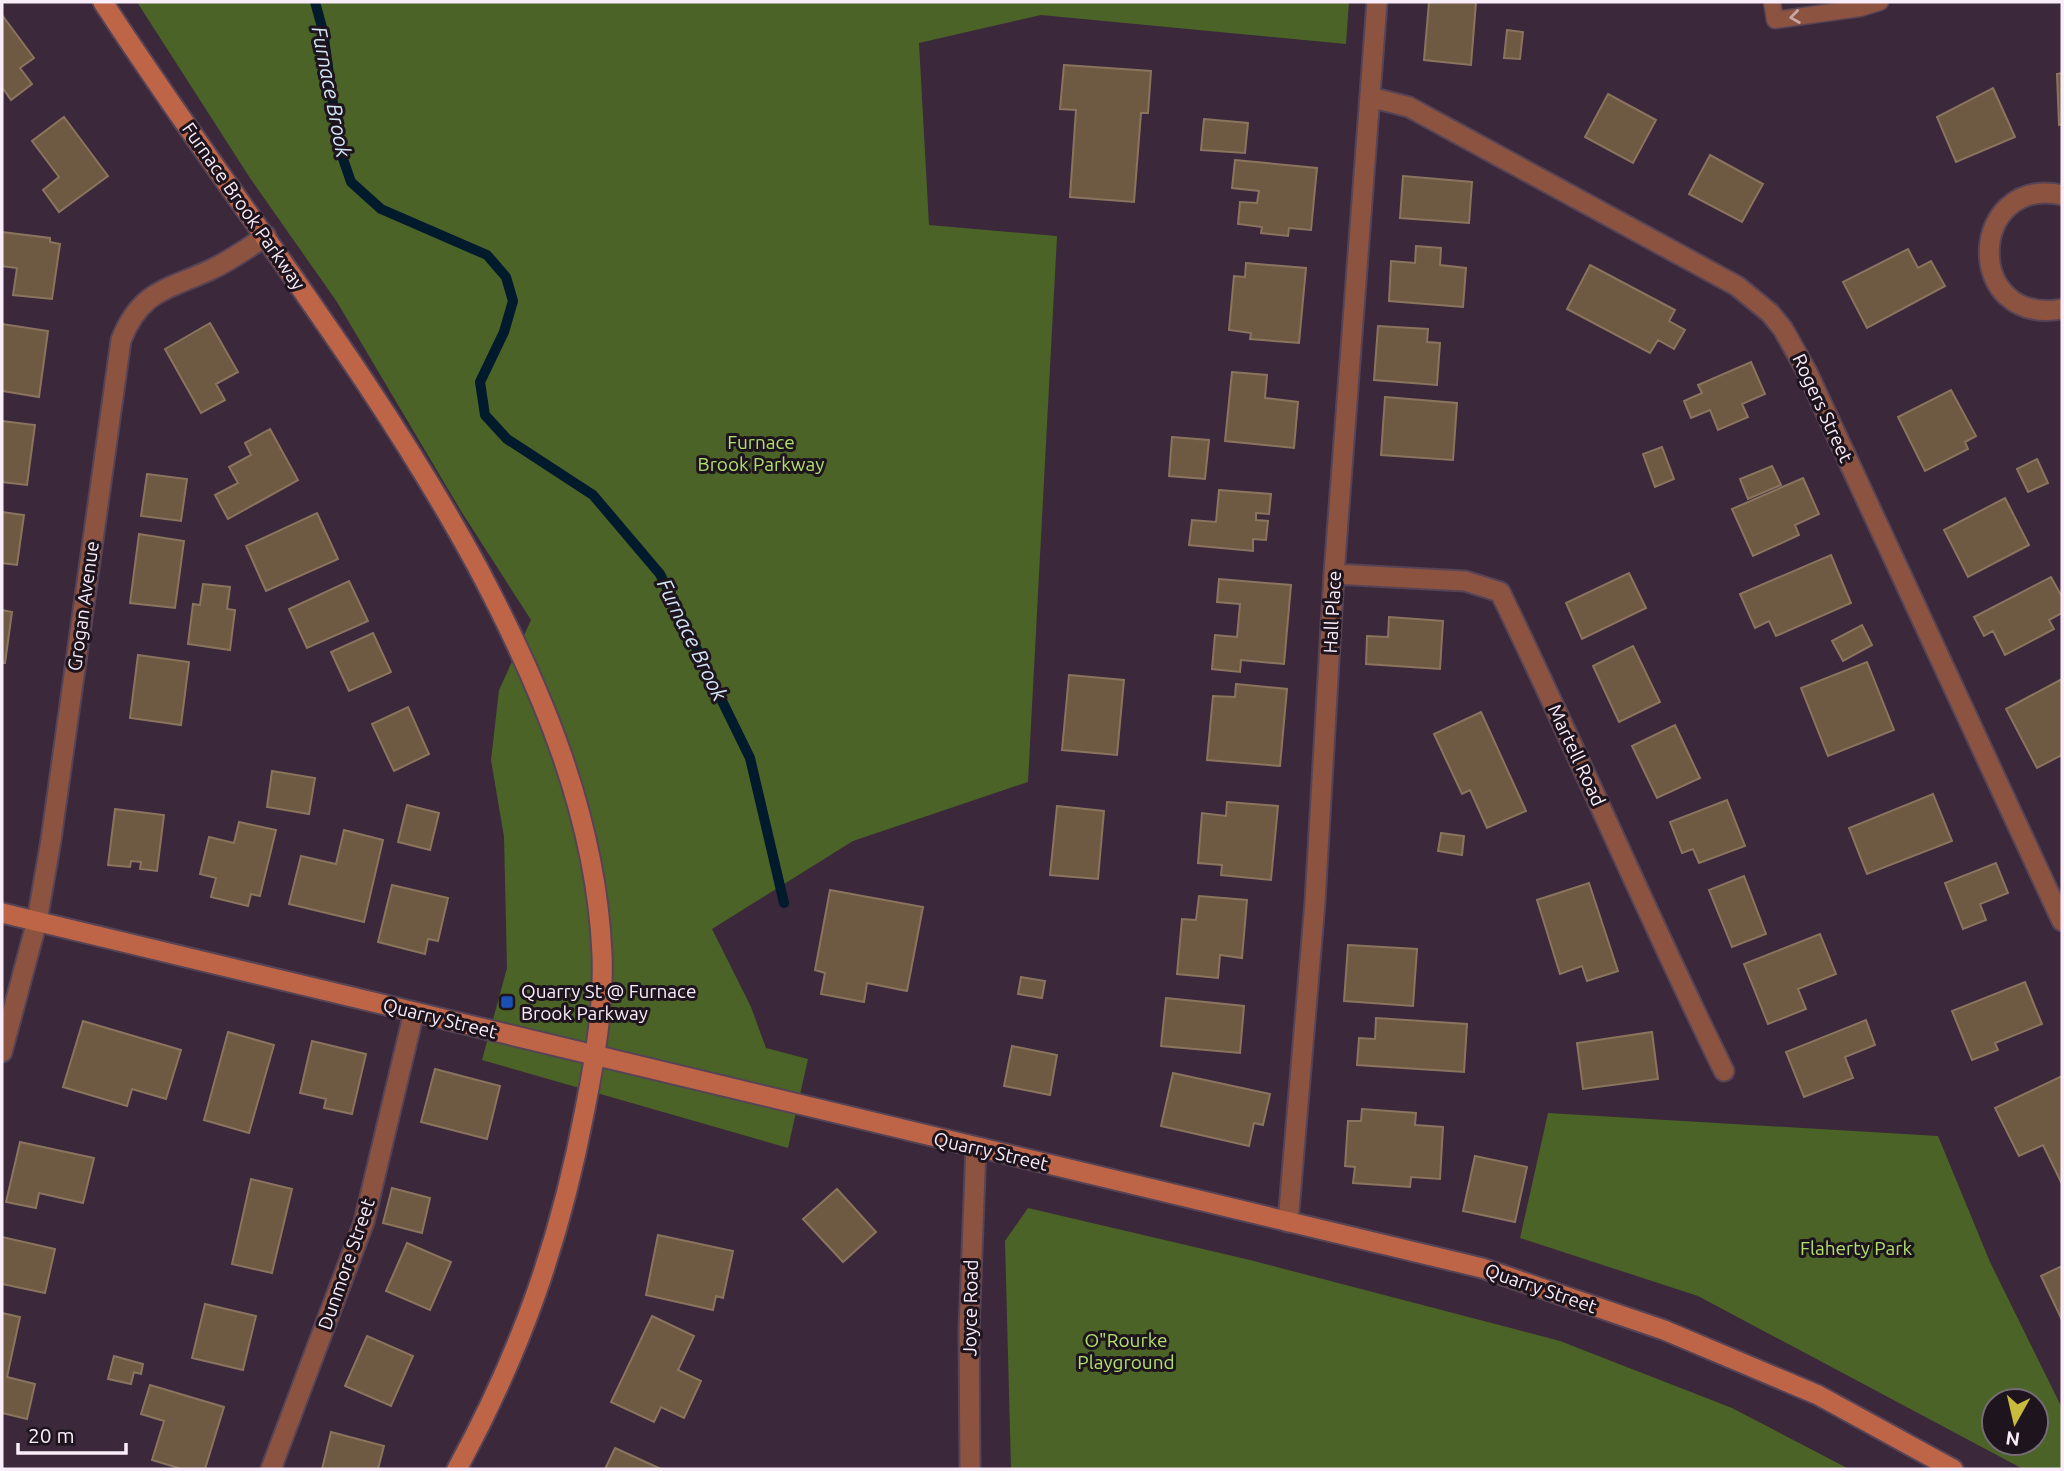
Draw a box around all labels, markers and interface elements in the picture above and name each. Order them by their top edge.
one-way arrow [1789,9,1801,24]
water label: Furnace Brook [308,24,356,160]
street label: Furnace Brook Parkway [178,118,310,294]
street label: Rogers Street [1788,350,1858,466]
park label: Furnace Brook Parkway [698,431,824,475]
street label: Grogan Avenue [63,540,103,672]
street label: Hall Place [1319,570,1345,654]
water label: Furnace Brook [653,575,733,705]
street label: Martell Road [1544,701,1610,809]
place label: Quarry St @ Furnace Brook Parkway [521,980,696,1024]
street label: Quarry Street [381,993,500,1043]
marker: Quarry St @ Furnace Brook Parkway [499,994,515,1010]
street label: Quarry Street [932,1127,1051,1175]
street label: Dunmore Street [313,1195,379,1333]
park label: Flaherty Park [1800,1237,1912,1259]
street label: Joyce Road [958,1259,982,1357]
street label: Quarry Street [1482,1259,1600,1318]
park label: O"Rourke Playground [1077,1329,1175,1373]
north arrow [1980,1387,2050,1457]
scale bar [18,1412,126,1456]
text: 20 m [28,1423,75,1447]
text: N [2004,1427,2021,1451]

